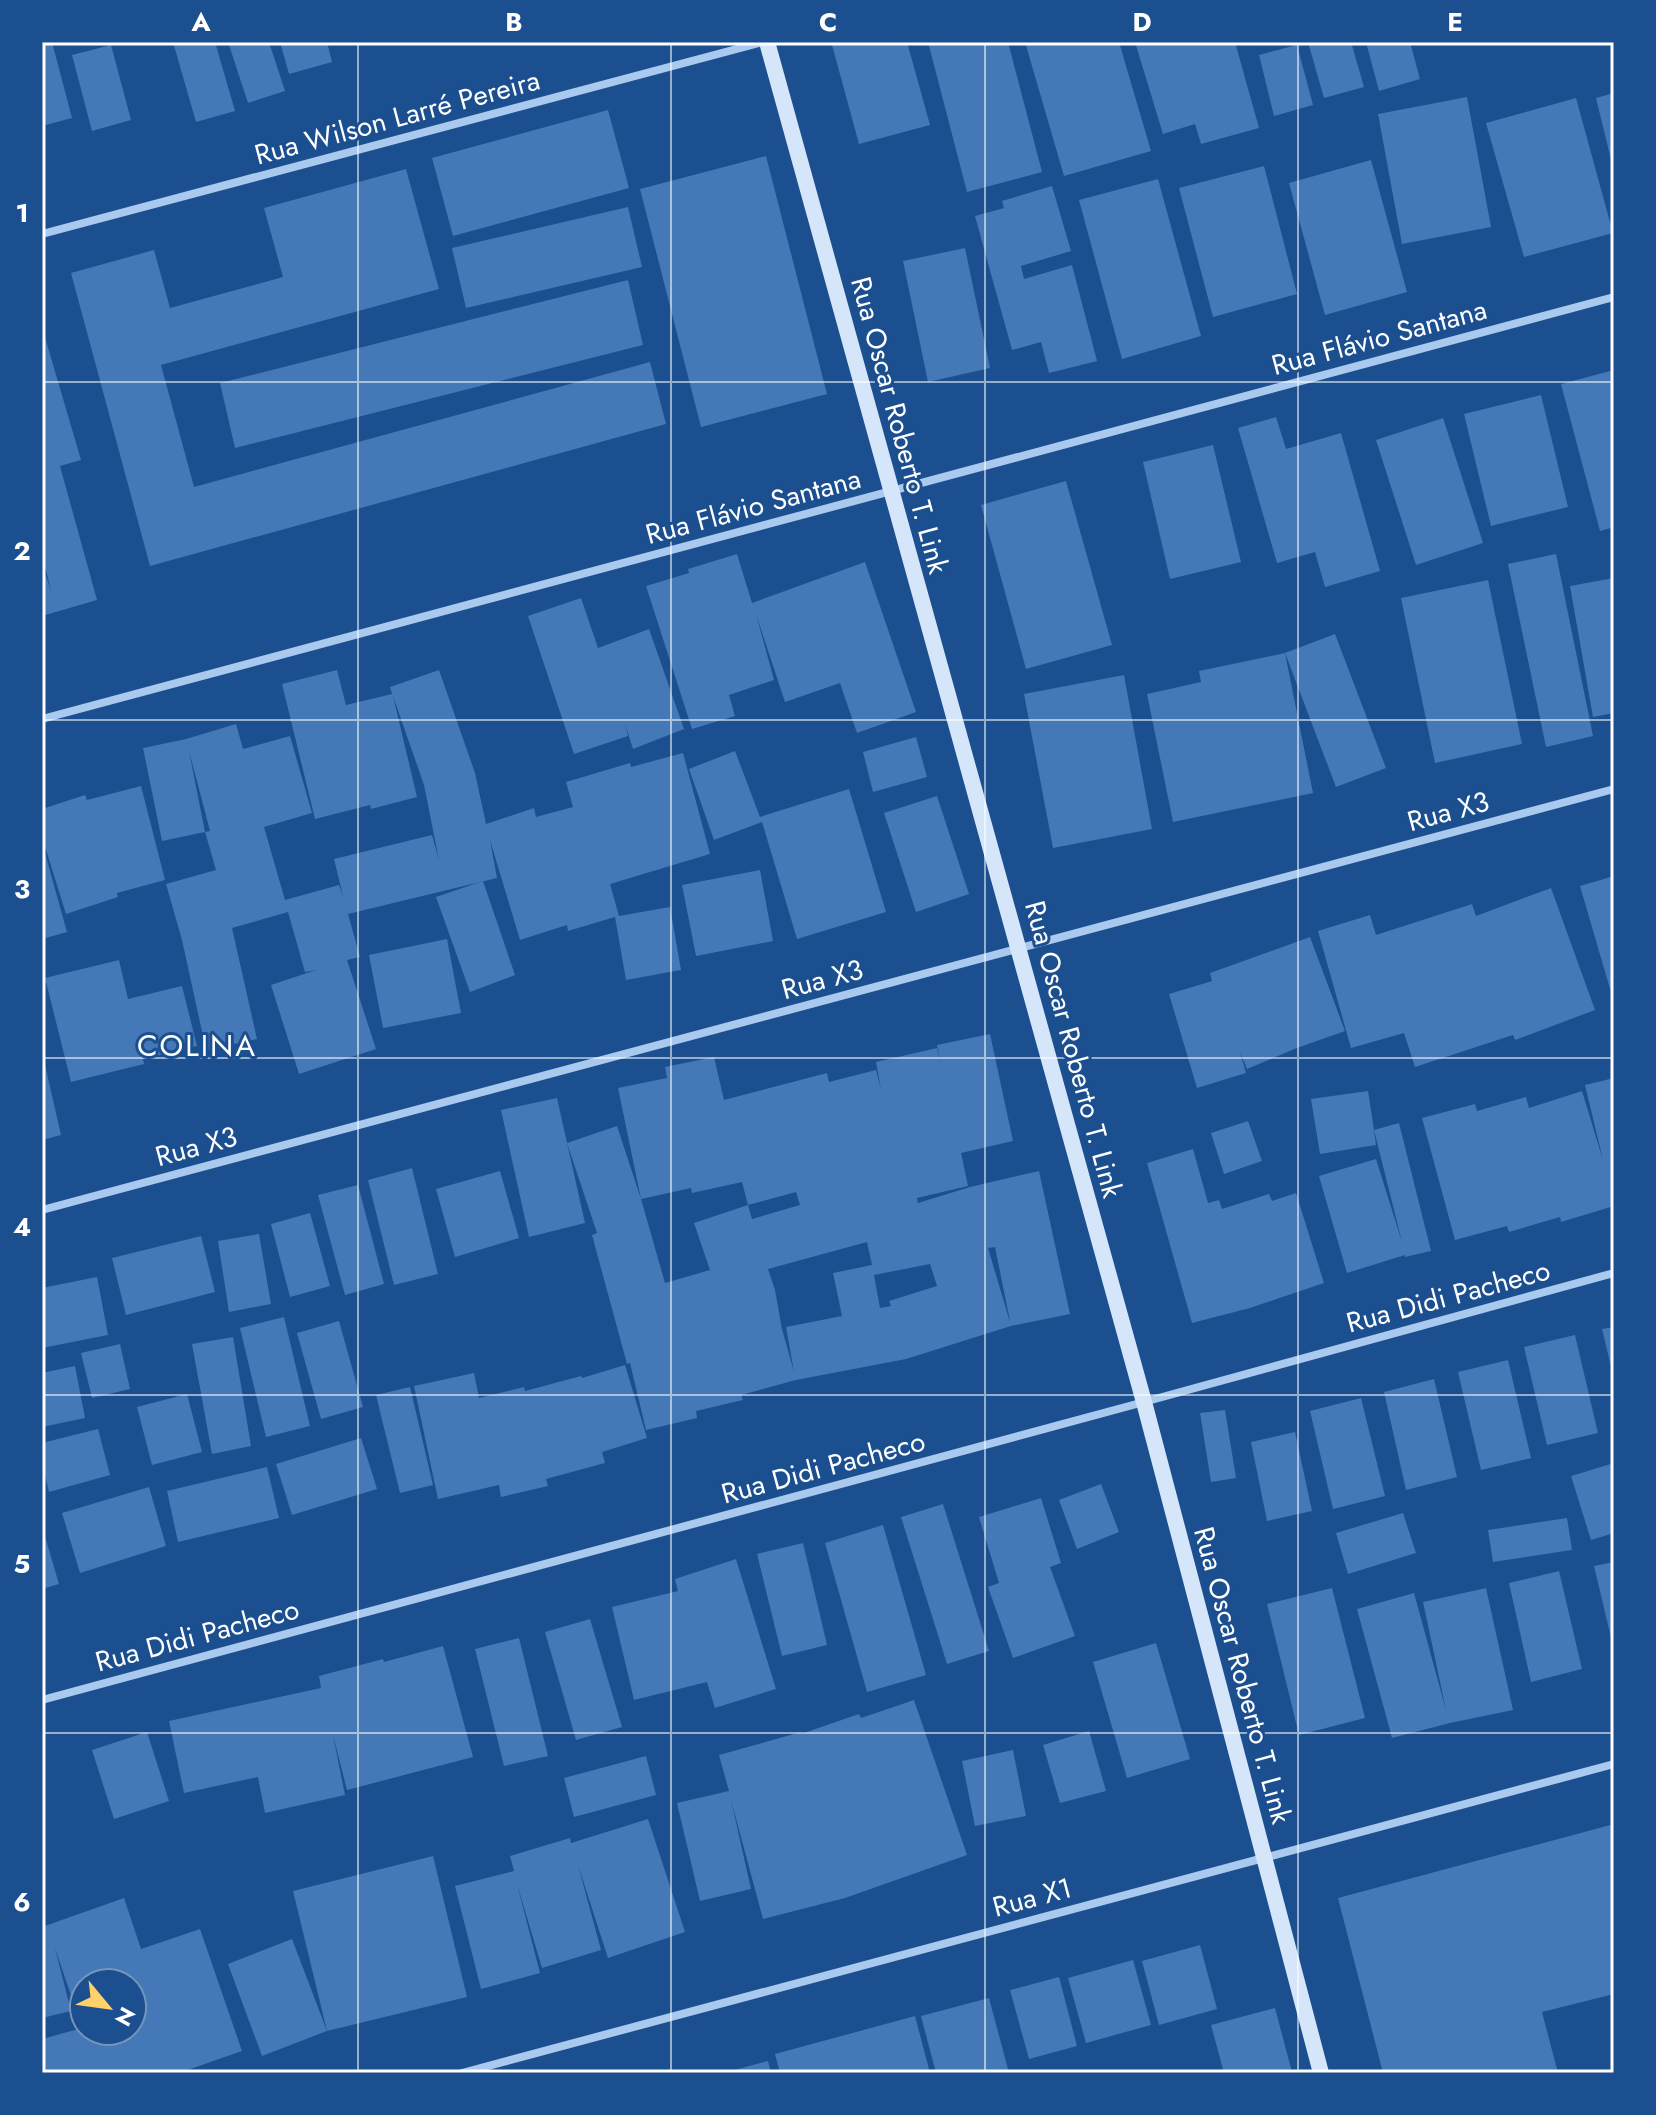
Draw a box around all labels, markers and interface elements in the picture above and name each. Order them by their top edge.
text: A [190,3,211,41]
text: B [505,3,523,41]
text: C [819,3,837,41]
text: D [1132,3,1152,41]
text: E [1447,3,1463,41]
street label: Rua Wilson Larré Pereira [250,60,544,175]
text: 1 [15,194,29,232]
street label: Rua Oscar Roberto T. Link [840,272,959,579]
street label: Rua Flávio Santana [1267,289,1491,386]
street label: Rua Flávio Santana [641,458,865,555]
text: 2 [13,532,31,570]
street label: Rua X3 [1403,781,1494,842]
text: 3 [14,870,30,908]
street label: Rua Oscar Roberto T. Link [1014,896,1133,1203]
street label: Rua X3 [777,949,868,1010]
district label: COLINA [137,1024,257,1067]
street label: Rua X3 [151,1116,242,1177]
text: 4 [13,1208,31,1246]
street label: Rua Didi Pacheco [1342,1250,1555,1343]
street label: Rua Didi Pacheco [717,1421,930,1514]
street label: Rua Oscar Roberto T. Link [1183,1522,1302,1829]
text: 5 [14,1545,30,1583]
street label: Rua Didi Pacheco [91,1589,304,1682]
street label: Rua X1 [988,1867,1076,1928]
text: 6 [13,1883,31,1921]
north arrow [68,1967,148,2047]
text: N [107,2001,144,2032]

